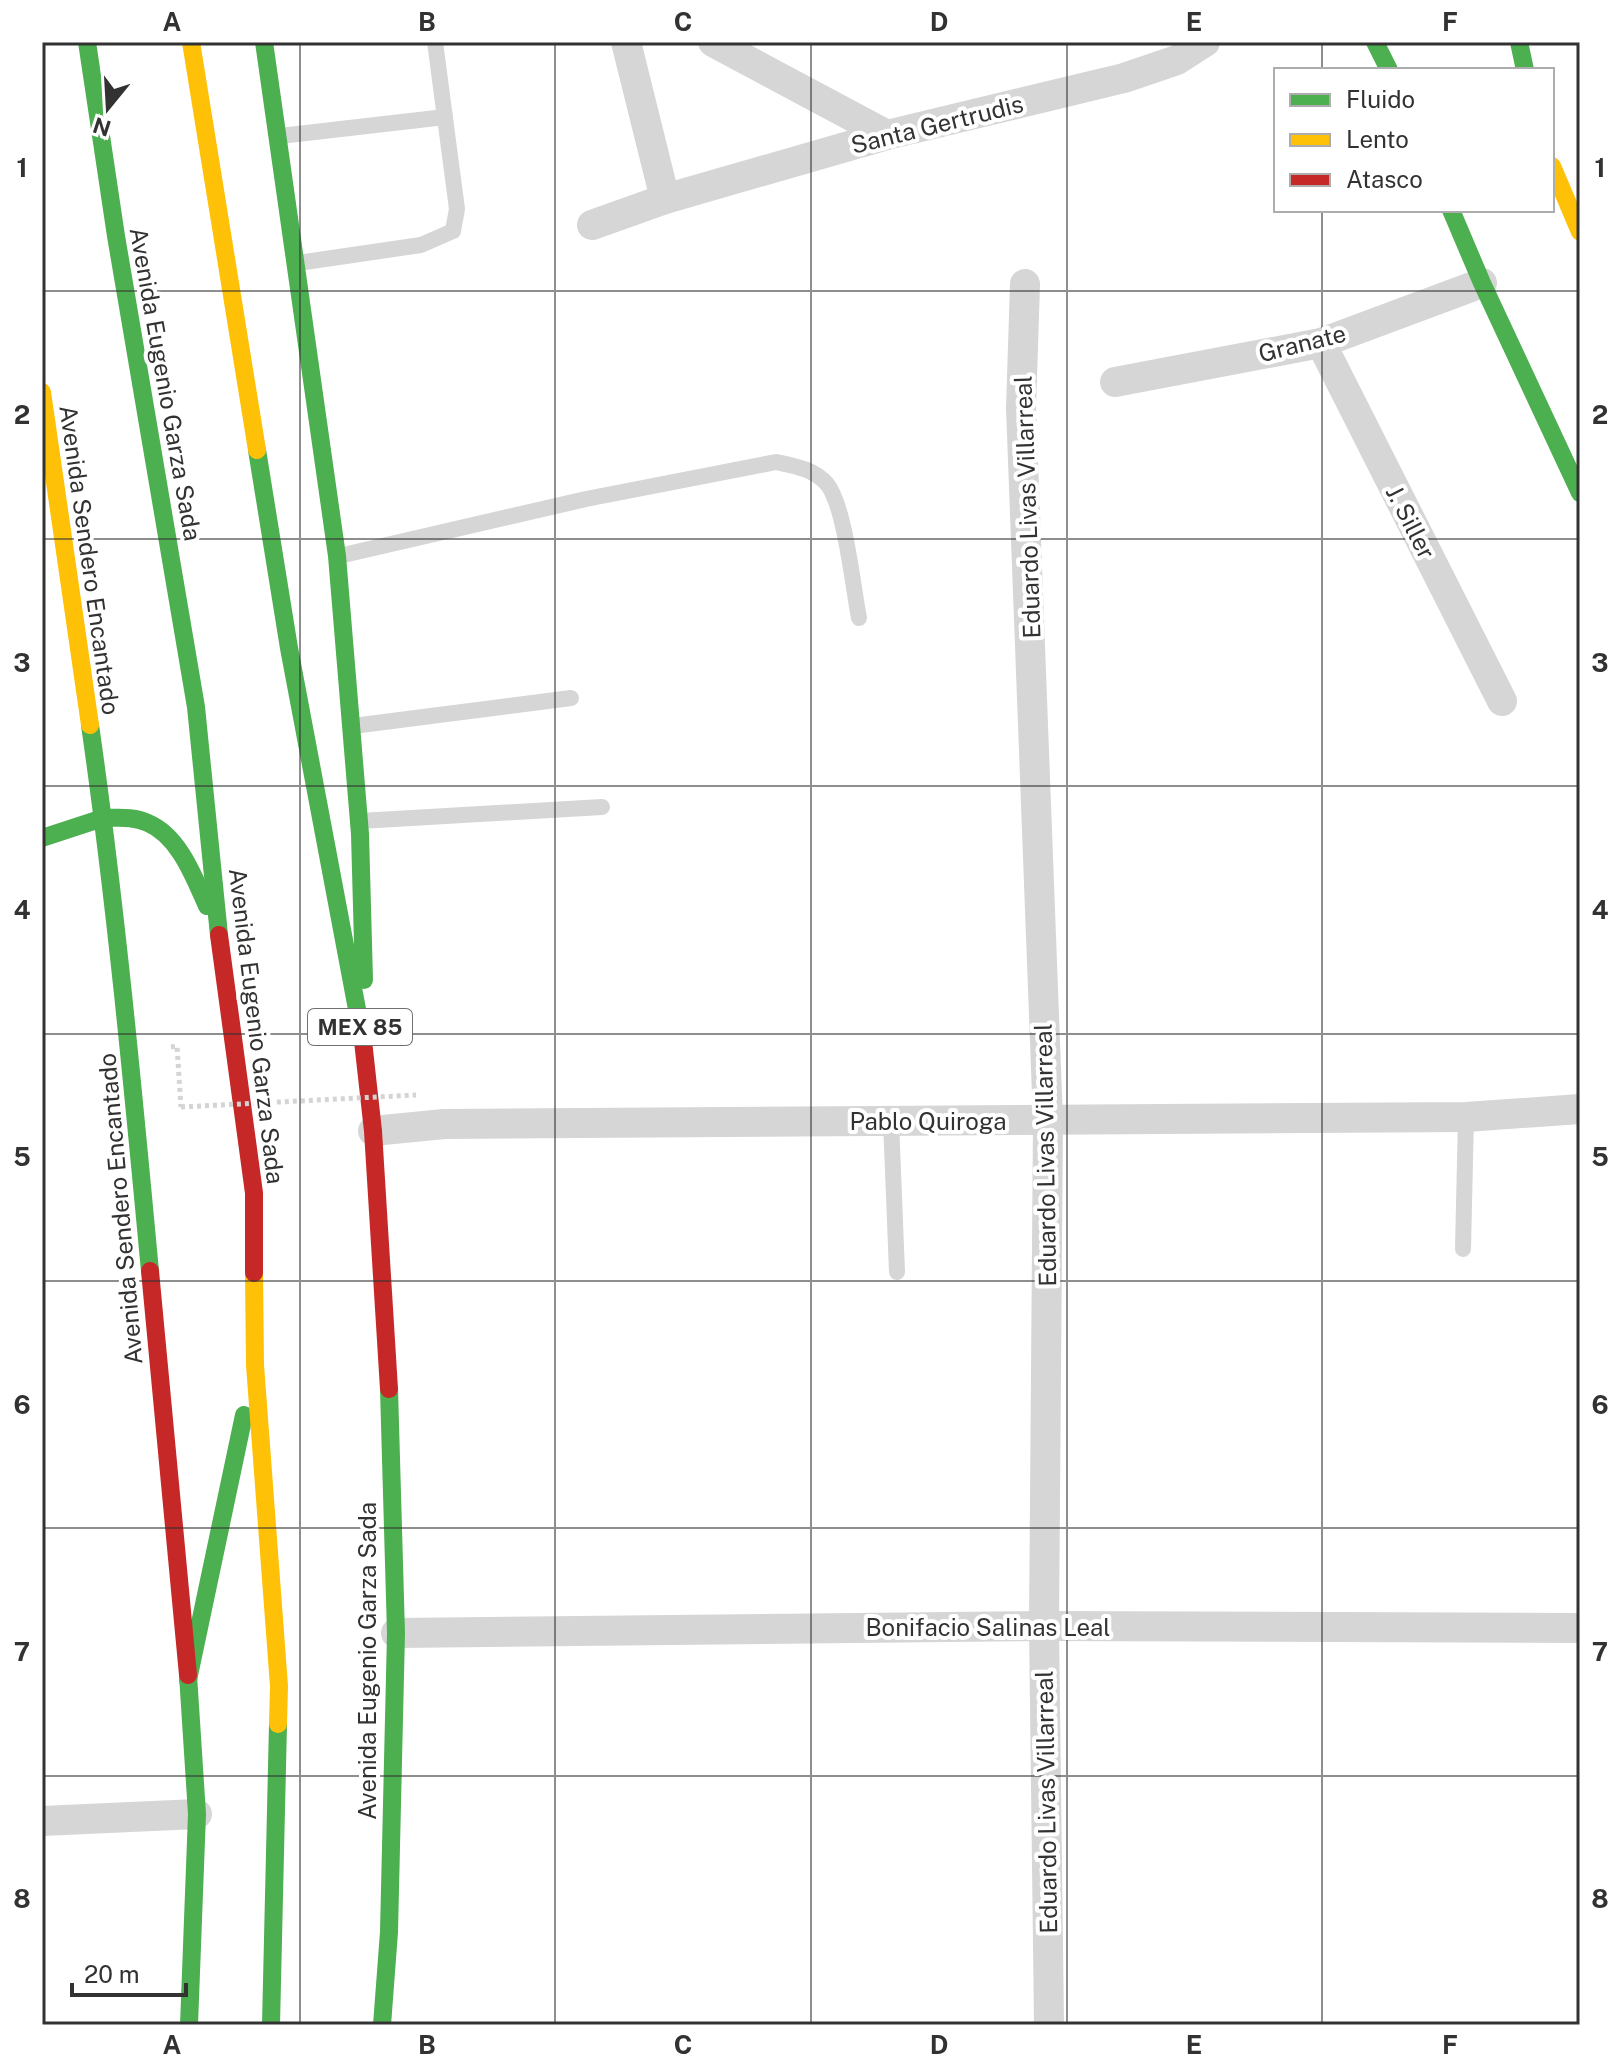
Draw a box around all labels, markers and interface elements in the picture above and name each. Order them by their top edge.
text: A [163,6,182,37]
text: B [418,6,436,37]
text: C [674,6,692,37]
text: D [930,6,948,37]
text: E [1186,6,1202,37]
text: F [1442,6,1458,37]
north arrow [68,68,148,148]
legend [1274,68,1554,212]
text: Fluido [1346,85,1415,113]
street label: Santa Gertrudis [848,89,1026,159]
text: N [90,112,114,142]
text: Lento [1346,125,1409,153]
text: 1 [16,152,28,183]
text: 1 [1594,152,1606,183]
text: Atasco [1346,165,1423,193]
street label: Avenida Eugenio Garza Sada [125,225,207,543]
street label: Granate [1255,319,1349,367]
street label: Eduardo Livas Villarreal [1008,375,1046,639]
text: 2 [14,399,30,430]
text: 2 [1592,399,1608,430]
street label: Avenida Sendero Encantado [54,403,126,717]
street label: J. Siller [1381,481,1441,563]
text: 3 [13,647,31,678]
text: 3 [1591,647,1609,678]
street label: Avenida Eugenio Garza Sada [224,866,290,1186]
text: 4 [13,894,31,925]
text: 4 [1591,894,1609,925]
road number: MEX 85 [308,1009,412,1045]
street label: Eduardo Livas Villarreal [1029,1023,1061,1287]
street label: Avenida Sendero Encantado [92,1052,148,1366]
street label: Pablo Quiroga [849,1107,1007,1135]
text: 5 [13,1141,31,1172]
text: 5 [1591,1141,1609,1172]
text: 6 [13,1389,31,1420]
text: 6 [1591,1389,1609,1420]
street label: Avenida Eugenio Garza Sada [353,1502,381,1820]
street label: Bonifacio Salinas Leal [865,1613,1111,1641]
text: 7 [14,1636,30,1667]
text: 7 [1592,1636,1608,1667]
street label: Eduardo Livas Villarreal [1030,1670,1062,1934]
text: 8 [13,1883,31,1914]
text: 8 [1591,1883,1609,1914]
scale bar [72,1947,186,1997]
text: 20 m [84,1960,140,1988]
text: A [163,2029,182,2060]
text: B [418,2029,436,2060]
text: C [674,2029,692,2060]
text: D [930,2029,948,2060]
text: E [1186,2029,1202,2060]
text: F [1442,2029,1458,2060]

